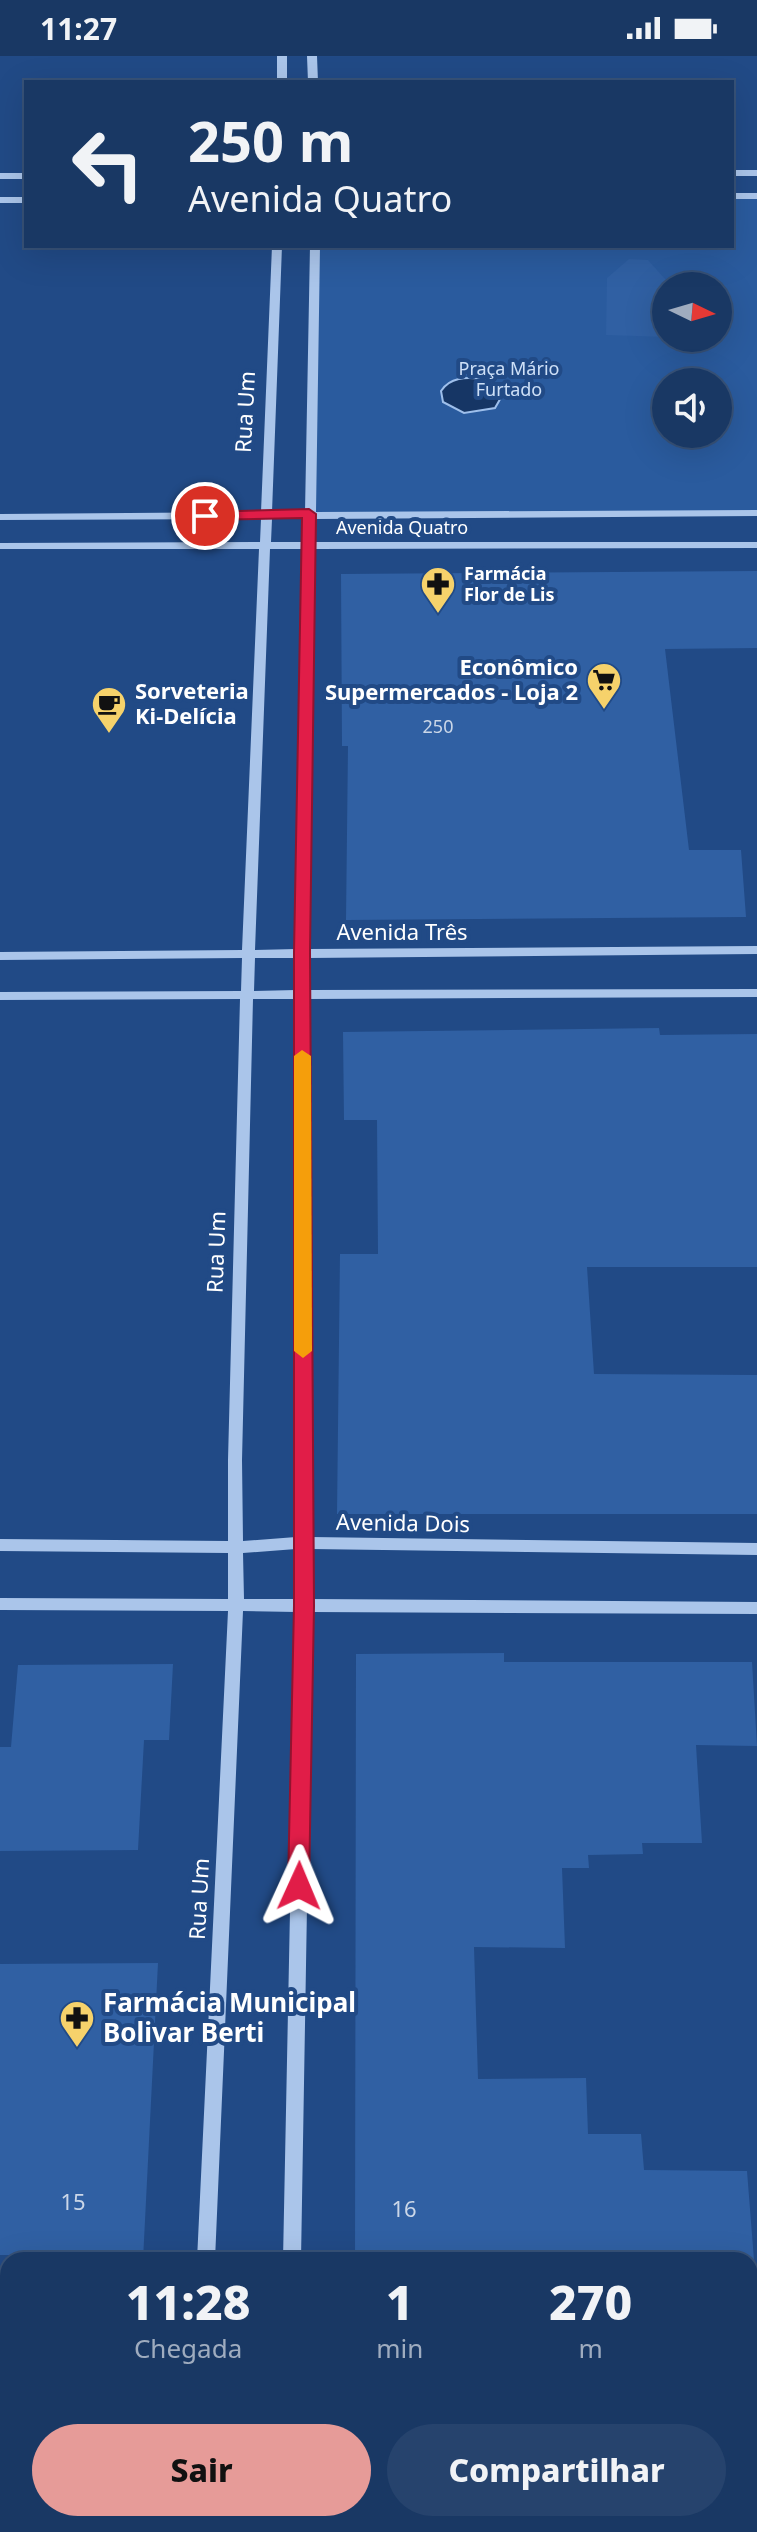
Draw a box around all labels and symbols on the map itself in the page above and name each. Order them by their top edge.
north arrow [652,272,732,352]
park label: Praça Mário Furtado [459,356,559,401]
street label: Rua Um [227,370,261,454]
pin [171,482,239,550]
street label: Avenida Quatro [336,515,468,539]
place label: Farmácia Flor de Lis [464,561,555,606]
pharmacy icon: Farmácia Flor de Lis [419,565,457,615]
place label: Econômico Supermercados - Loja 2 [325,651,578,706]
supermarket icon: Econômico Supermercados - Loja 2 [585,661,623,711]
place label: Sorveteria Ki-Delícia [135,675,249,730]
cafe icon: Sorveteria Ki-Delícia [90,685,128,735]
house number: 250 [423,714,453,738]
street label: Avenida Três [336,916,468,946]
street label: Rua Um [199,1210,231,1293]
street label: Avenida Dois [336,1506,470,1538]
position arrow [257,1844,341,1928]
street label: Rua Um [181,1857,215,1941]
place label: Farmácia Municipal Bolivar Berti [103,1984,356,2050]
pharmacy icon: Farmácia Municipal Bolivar Berti [58,1999,96,2049]
house number: 15 [60,2186,86,2216]
house number: 16 [391,2193,417,2223]

